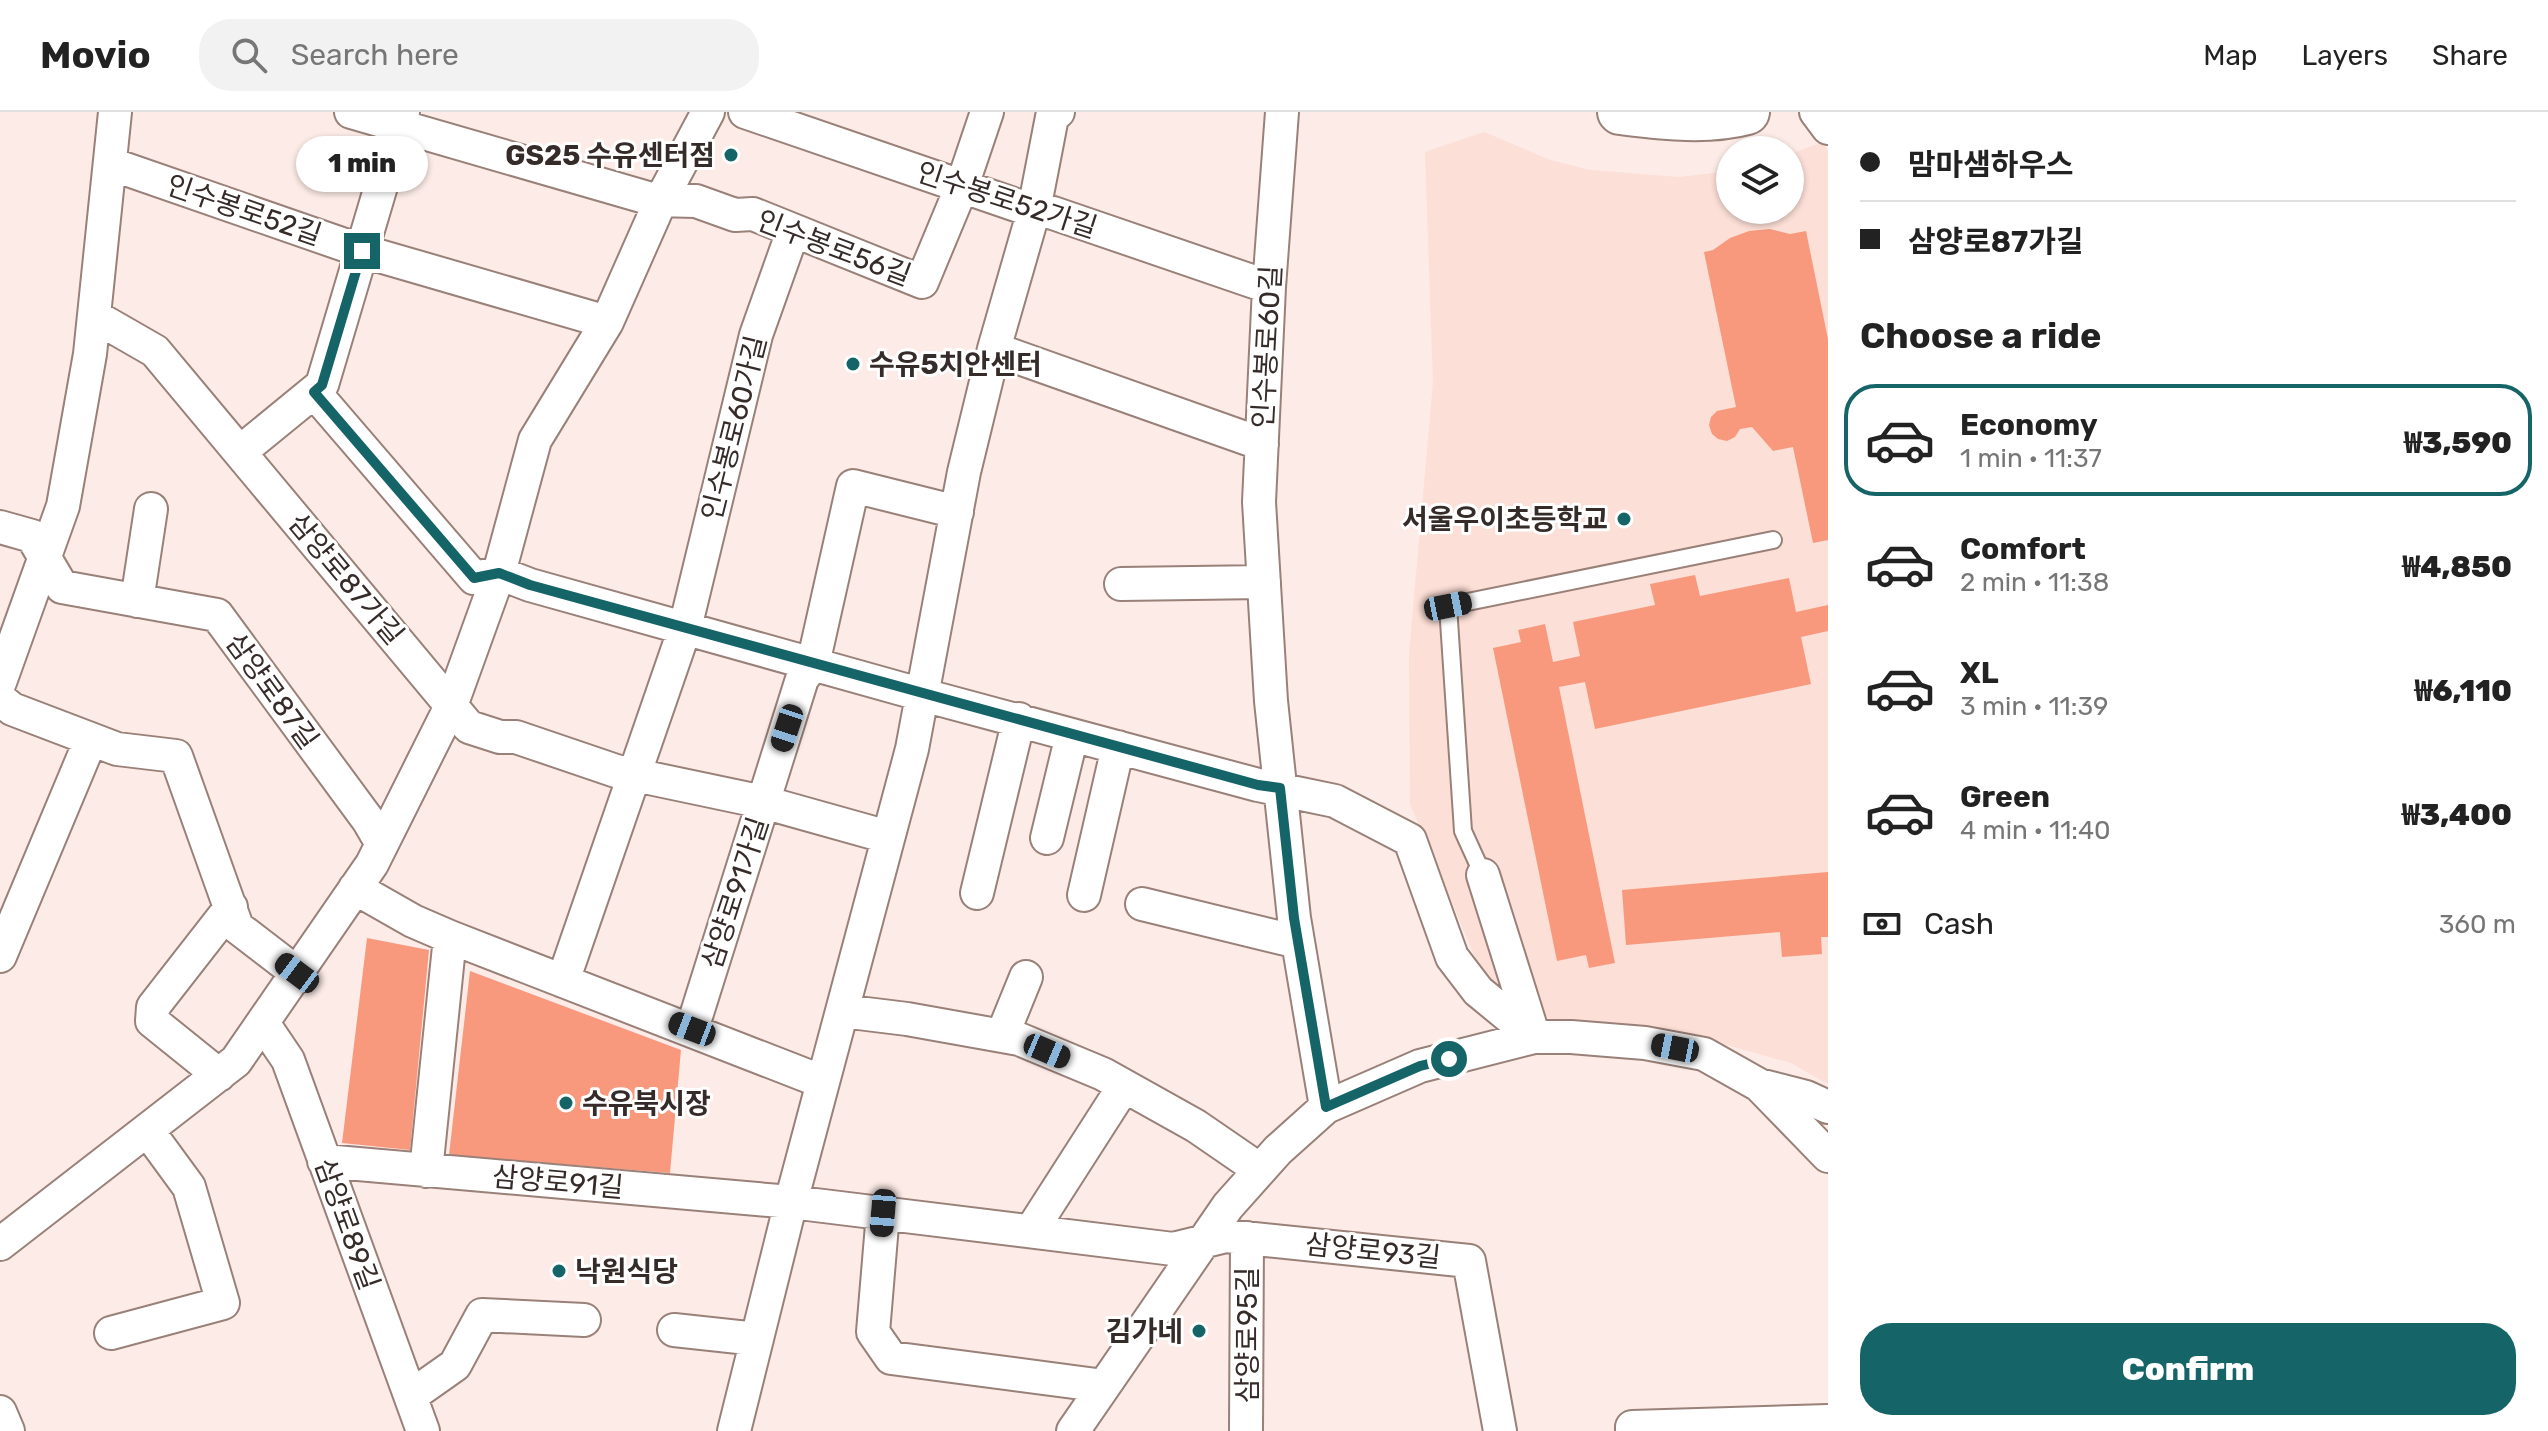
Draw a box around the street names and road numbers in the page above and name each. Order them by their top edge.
street label: 인수봉로52가길 [913,155,1101,245]
street label: 인수봉로52길 [162,168,326,252]
street label: 인수봉로56길 [752,204,916,292]
street label: 인수봉로60길 [1246,265,1288,429]
street label: 인수봉로60가길 [695,332,773,524]
street label: 삼양로87가길 [282,507,410,651]
street label: 삼양로87길 [219,627,325,755]
street label: 삼양로91가길 [695,813,775,973]
street label: 삼양로89길 [308,1154,386,1294]
street label: 삼양로91길 [491,1160,625,1204]
street label: 삼양로93길 [1304,1227,1442,1275]
street label: 삼양로95길 [1231,1267,1264,1403]

